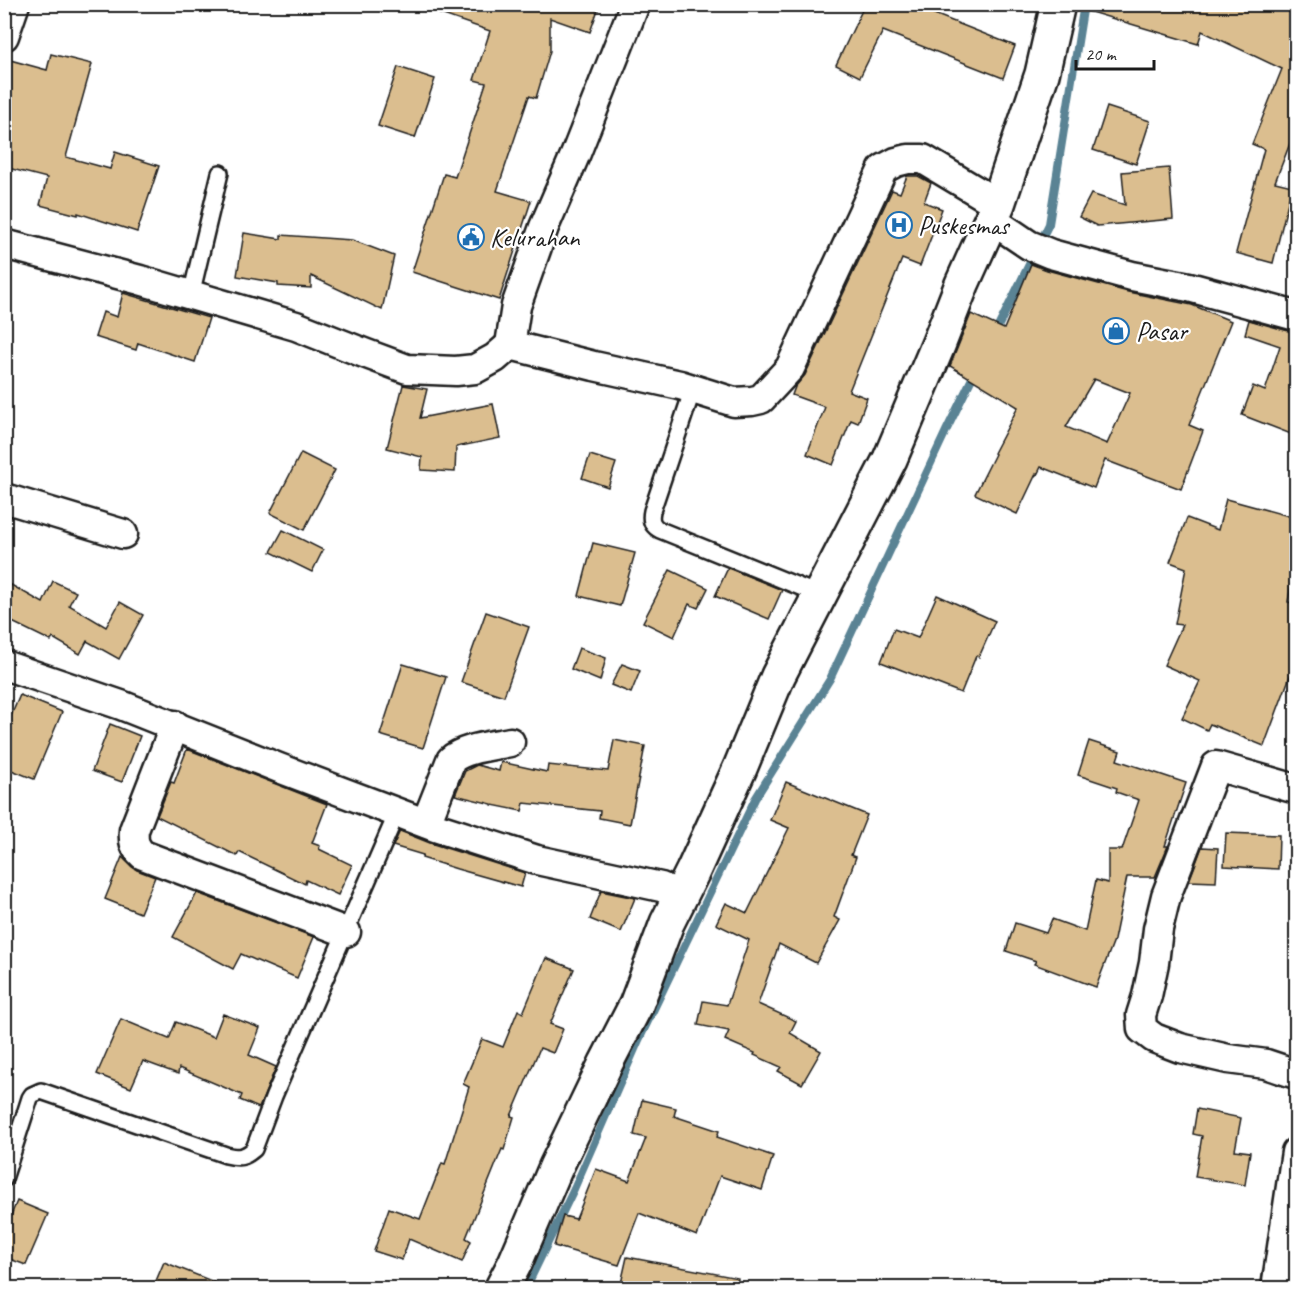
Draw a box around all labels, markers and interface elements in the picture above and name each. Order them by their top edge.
scale bar [1076,33,1154,71]
text: 20 m [1085,43,1118,65]
place label: Puskesmas [918,209,1011,242]
hospital icon: Puskesmas [884,210,914,240]
place label: Kelurahan [490,221,581,254]
public building icon: Kelurahan [456,222,486,252]
place label: Pasar [1136,315,1189,348]
shop icon: Pasar [1101,316,1131,346]

